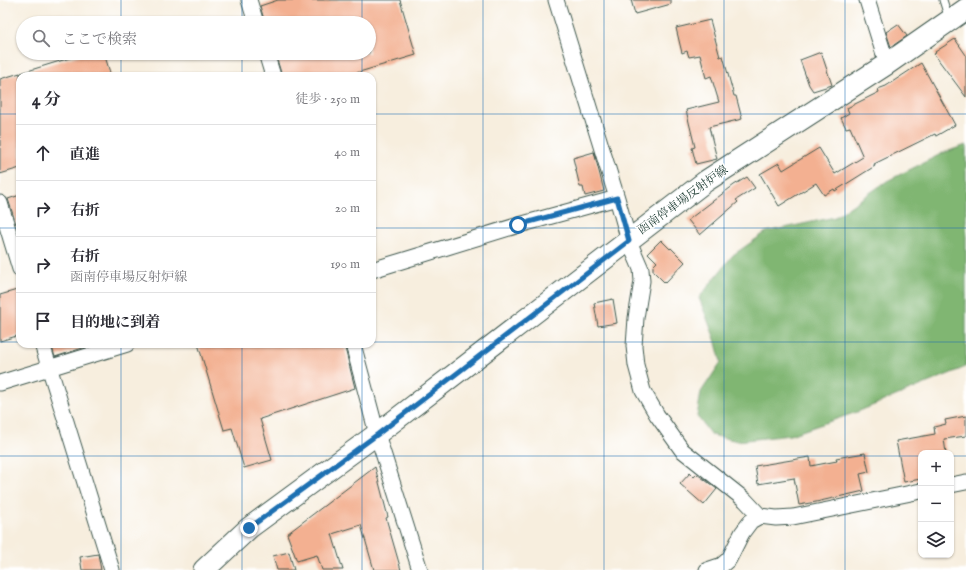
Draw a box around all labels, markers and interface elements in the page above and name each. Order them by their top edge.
search box [16,16,376,60]
icon: search [30,27,52,49]
text: ここで検索 [62,30,137,49]
text: 4 分 [32,90,61,111]
text: 徒歩 · 250 m [295,91,360,108]
icon: ahead [32,142,54,164]
text: 40 m [334,144,360,161]
text: 直進 [70,145,100,164]
street label: 函南停車場反射炉線 [635,162,731,238]
icon: right [32,198,54,220]
text: 20 m [335,200,360,217]
text: 右折 [70,201,100,220]
route start [509,216,527,234]
text: 右折 [70,247,100,266]
icon: right [32,254,54,276]
text: 190 m [330,256,360,273]
text: 函南停車場反射炉線 [70,269,187,286]
icon: arrive [32,310,54,332]
text: 目的地に到着 [70,313,160,332]
map controls [918,450,954,558]
button: + [918,450,954,486]
button: − [918,486,954,522]
route end [240,519,258,537]
button: layers [918,522,954,558]

